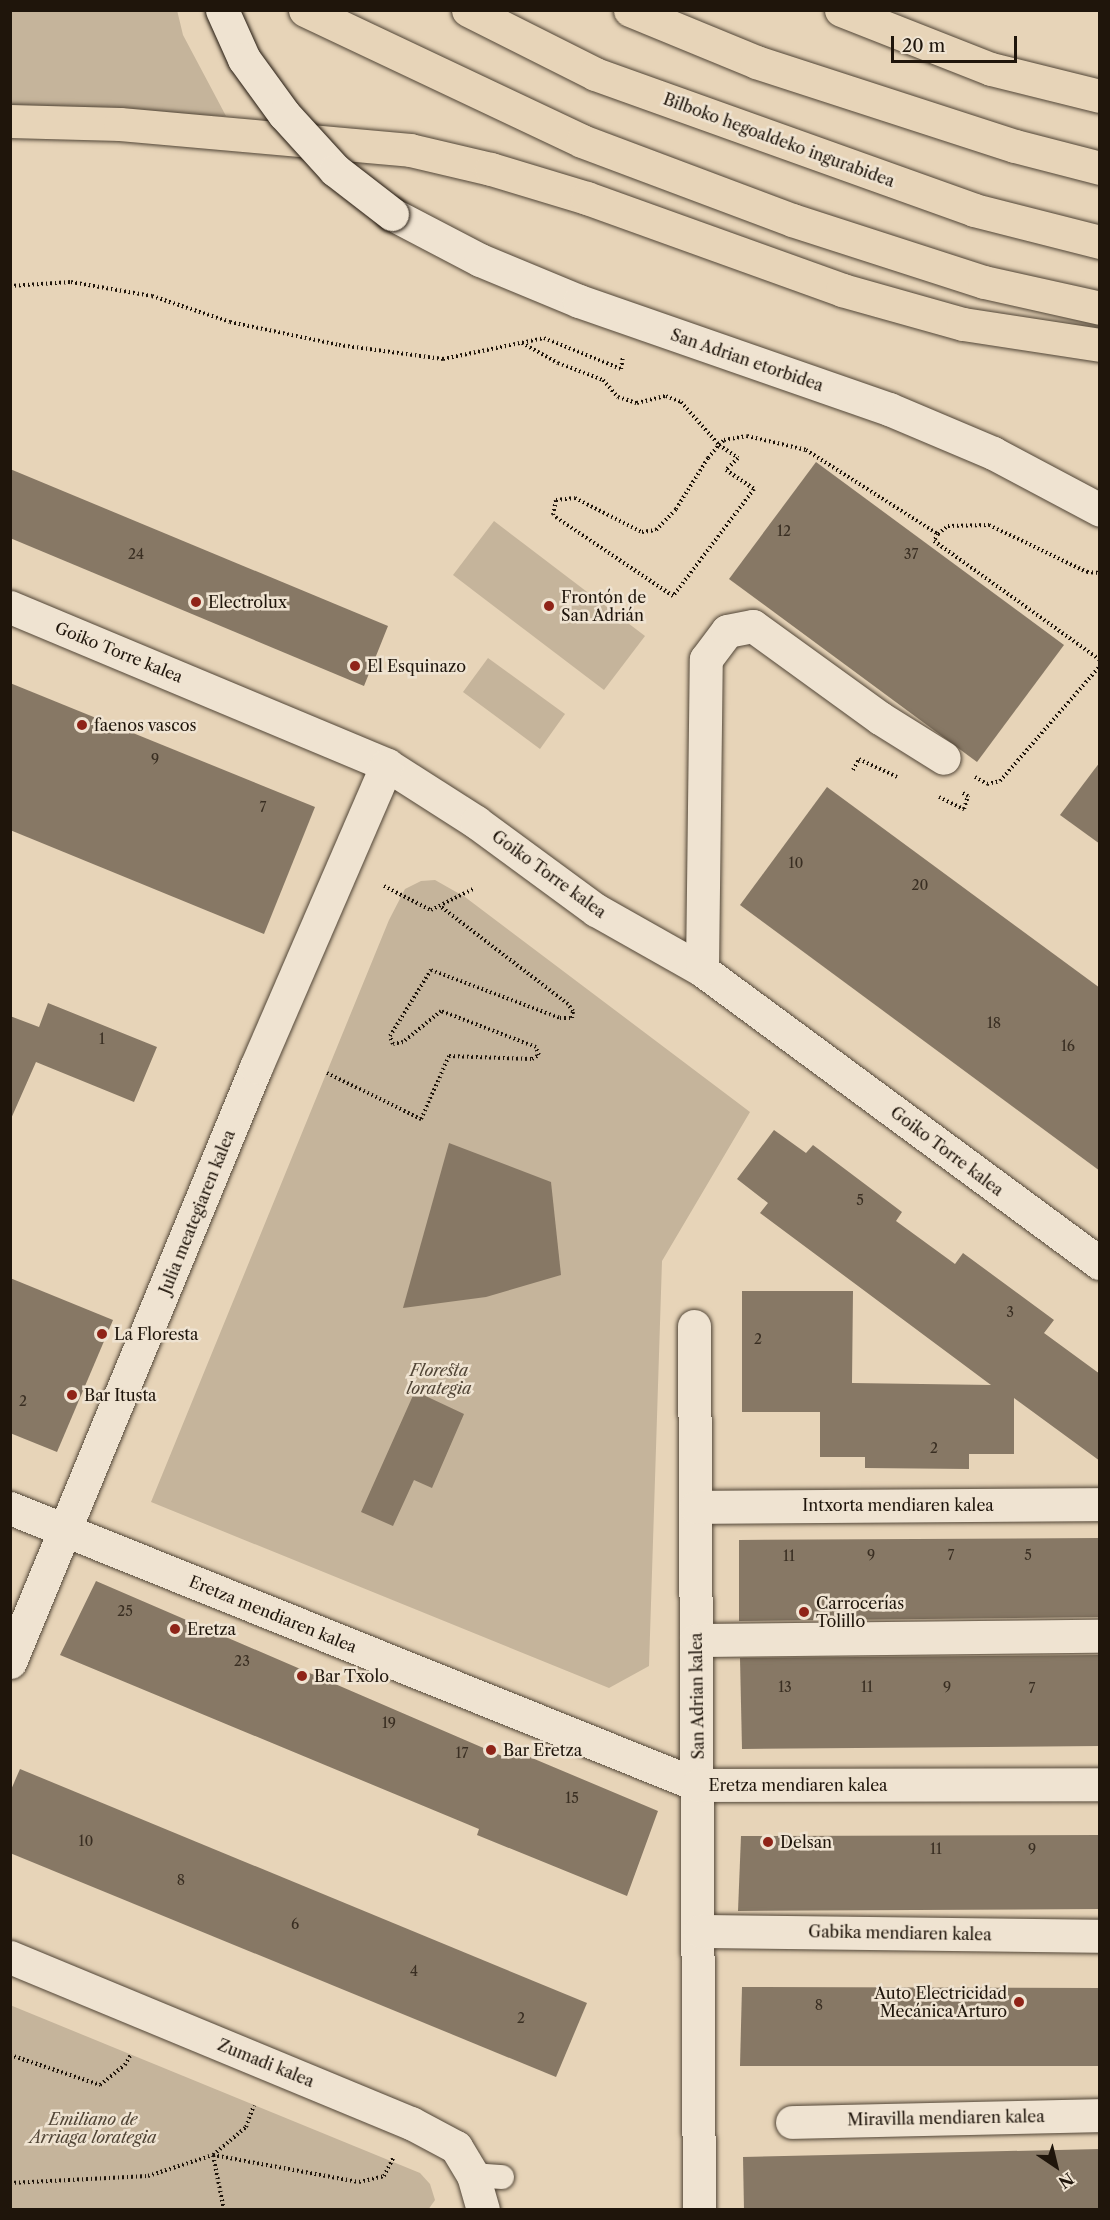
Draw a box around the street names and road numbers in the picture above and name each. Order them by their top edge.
street label: Bilboko hegoaldeko ingurabidea [661,89,897,191]
street label: San Adrian etorbidea [668,325,826,395]
street label: Goiko Torre kalea [52,618,186,686]
street label: Goiko Torre kalea [488,826,610,922]
street label: Goiko Torre kalea [887,1102,1007,1200]
street label: Julia meategiaren kalea [155,1127,239,1297]
street label: Intxorta mendiaren kalea [802,1495,994,1515]
street label: Eretza mendiaren kalea [186,1572,360,1656]
street label: San Adrian kalea [686,1632,708,1760]
street label: Eretza mendiaren kalea [708,1775,888,1795]
street label: Gabika mendiaren kalea [808,1922,992,1944]
street label: Zumadi kalea [215,2035,317,2091]
street label: Miravilla mendiaren kalea [847,2107,1045,2129]

